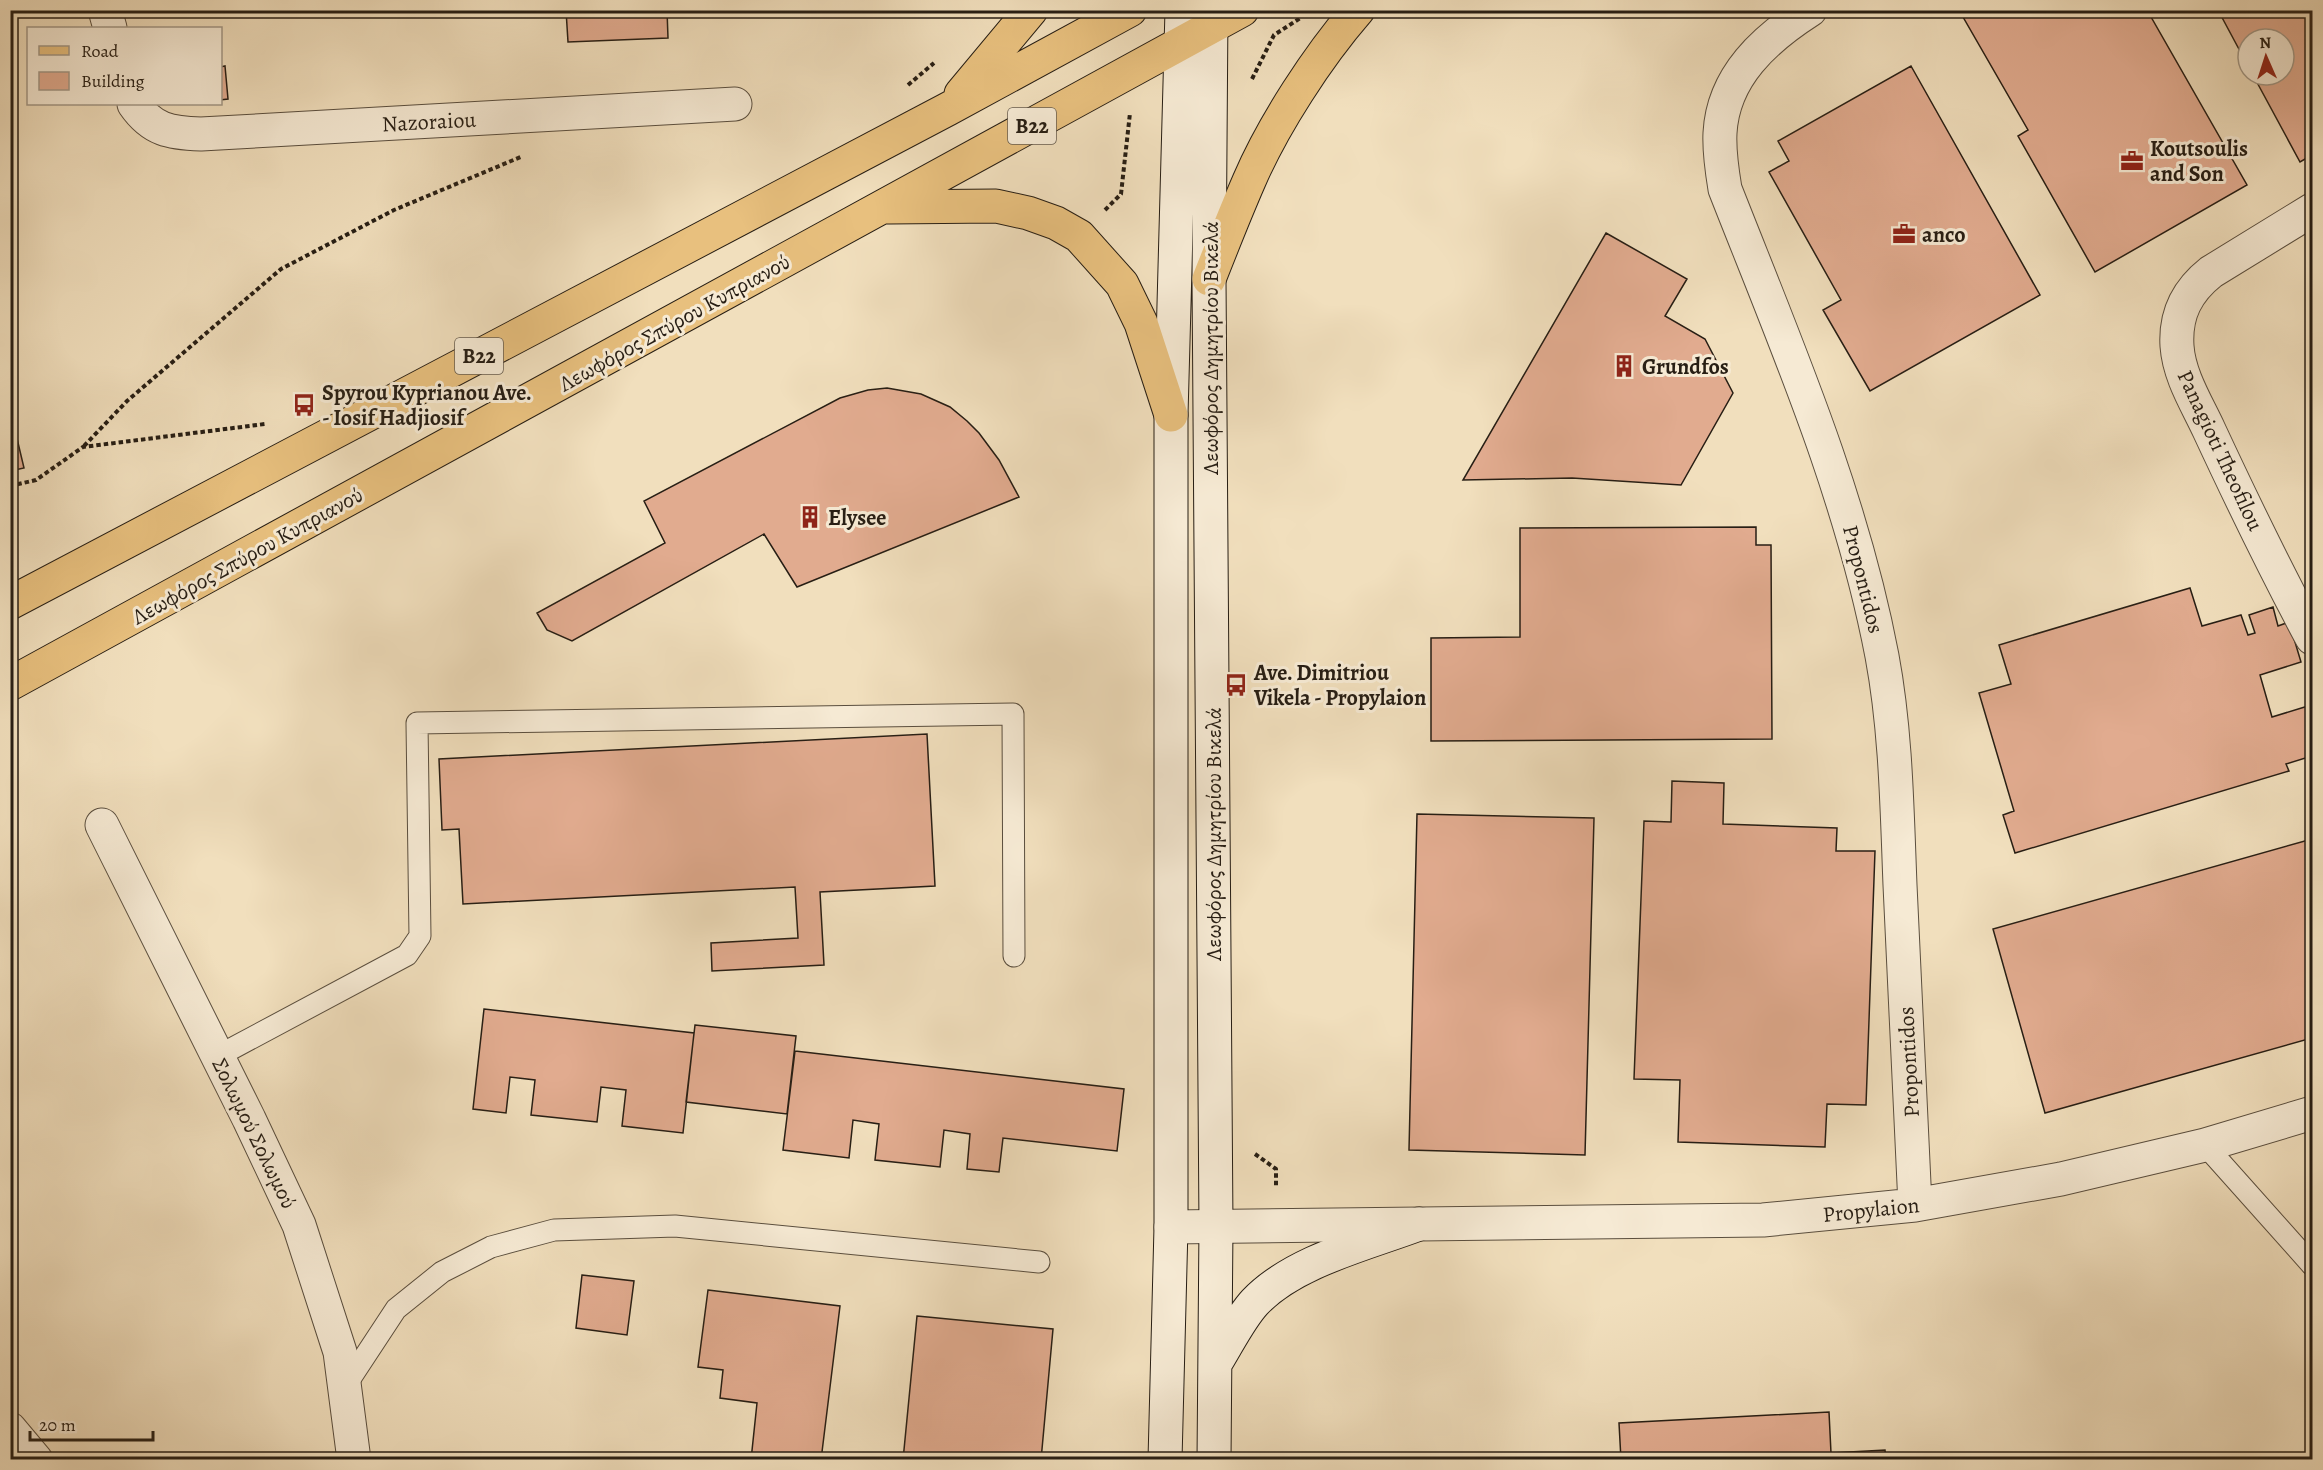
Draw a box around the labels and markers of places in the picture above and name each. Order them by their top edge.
place label: Koutsoulis and Son [2150,134,2248,189]
office icon: Koutsoulis and Son [2119,148,2145,174]
place label: anco [1922,220,1966,250]
office icon: anco [1891,221,1917,247]
place label: Grundfos [1642,352,1729,382]
building icon: Grundfos [1611,353,1637,379]
place label: Spyrou Kyprianou Ave. - Iosif Hadjiosif [322,378,532,433]
bus stop icon: Spyrou Kyprianou Ave. - Iosif Hadjiosif [291,392,317,418]
place label: Elysee [828,503,887,533]
building icon: Elysee [797,504,823,530]
place label: Ave. Dimitriou Vikela - Propylaion [1253,658,1426,713]
bus stop icon: Ave. Dimitriou Vikela - Propylaion [1223,672,1249,698]

